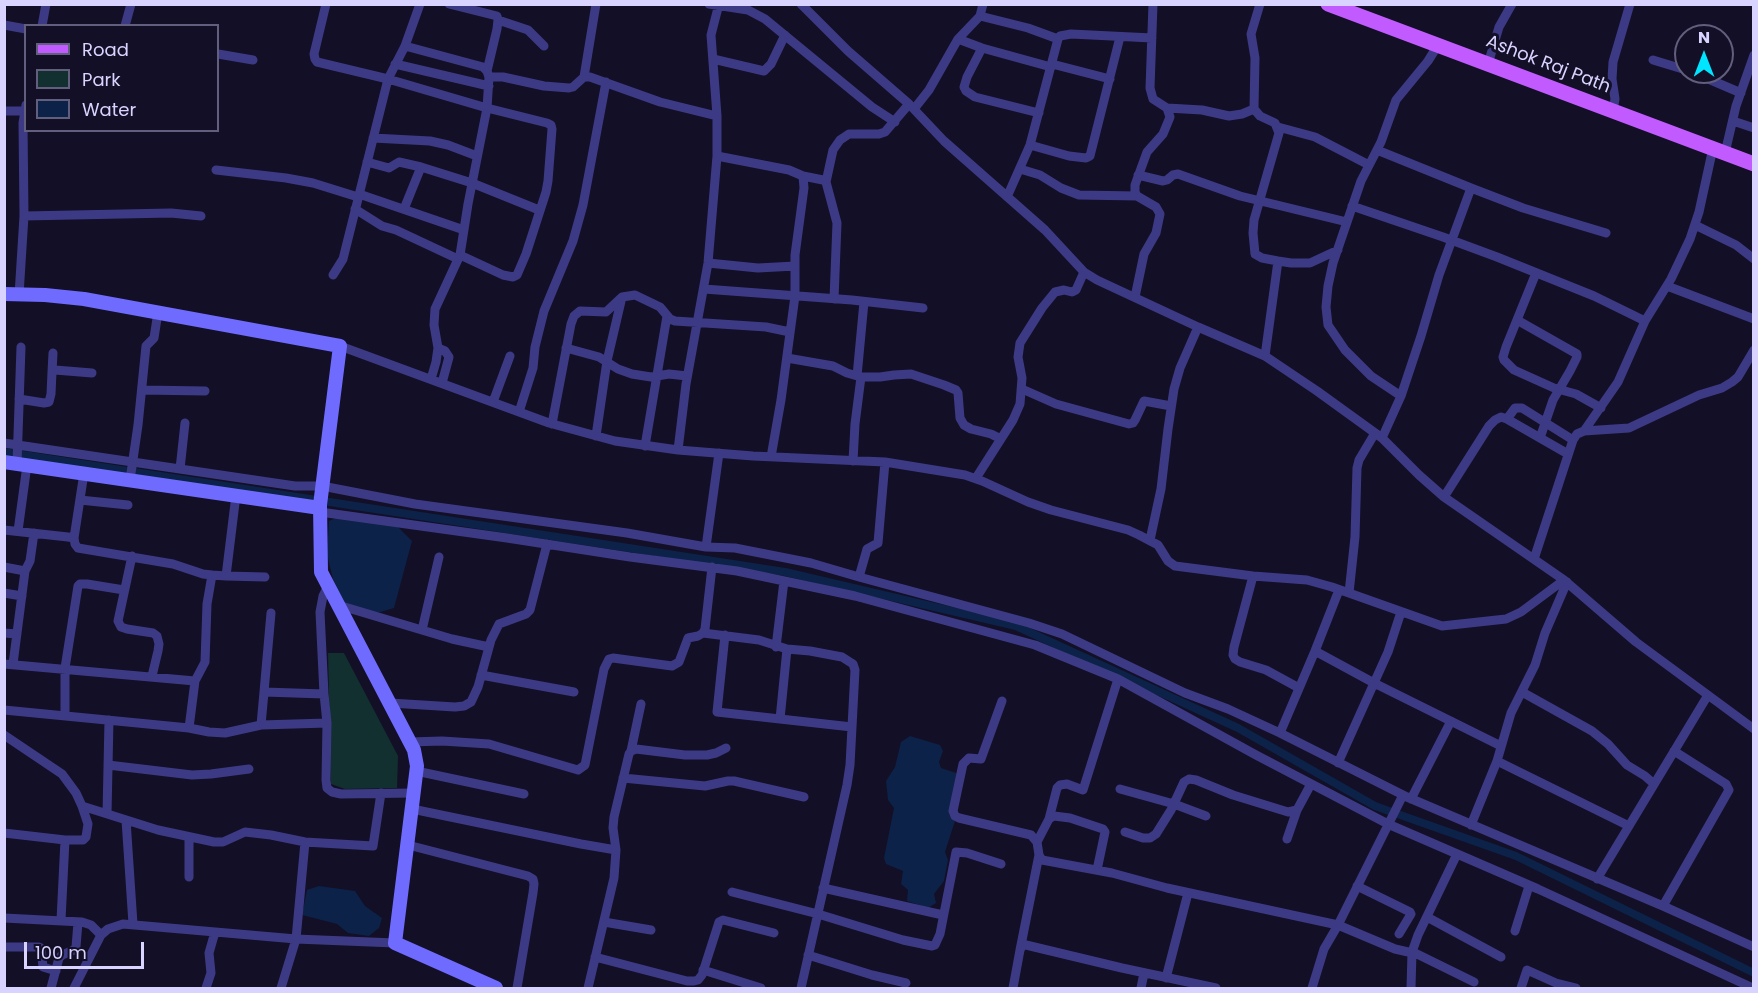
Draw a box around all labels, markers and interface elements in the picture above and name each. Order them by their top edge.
legend [24,24,219,132]
north arrow [1674,24,1734,84]
text: N [1698,26,1710,49]
street label: Ashok Raj Path [1483,31,1613,99]
text: Road [82,37,129,62]
text: Park [82,67,121,92]
text: Water [82,97,136,122]
scale bar [27,930,147,968]
text: 100 m [35,940,87,965]

